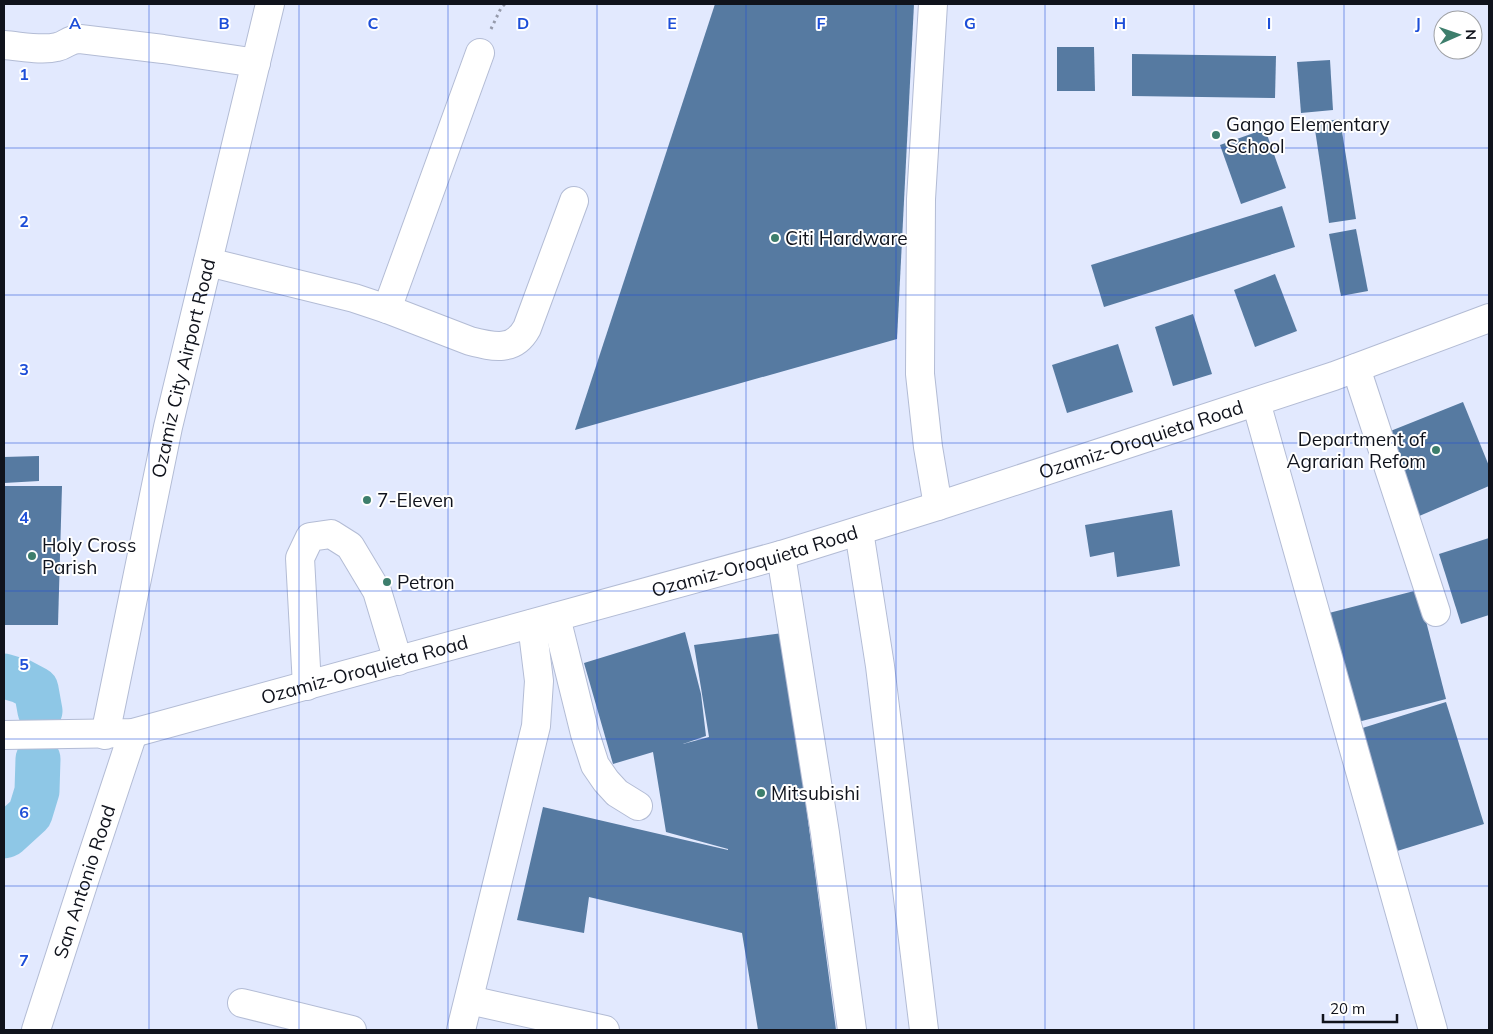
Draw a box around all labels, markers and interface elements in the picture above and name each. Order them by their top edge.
north arrow [1433,10,1483,60]
text: A [69,13,81,33]
text: B [218,13,230,33]
text: C [368,13,379,33]
text: D [517,13,529,33]
text: E [667,13,677,33]
text: F [816,13,826,33]
text: G [964,13,976,33]
text: H [1114,13,1126,33]
text: I [1267,13,1271,33]
text: J [1415,13,1421,33]
text: N [1462,29,1480,40]
text: 1 [19,64,29,84]
place label: Gango Elementary School [1226,112,1389,158]
marker: Gango Elementary School [1210,129,1222,141]
text: 2 [19,211,29,231]
place label: Citi Hardware [785,226,908,250]
marker: Citi Hardware [769,232,781,244]
street label: Ozamiz City Airport Road [146,256,220,480]
text: 3 [19,359,29,379]
street label: Ozamiz-Oroquieta Road [1036,395,1246,484]
place label: Department of Agrarian Refom [1287,427,1427,473]
marker: Department of Agrarian Refom [1430,444,1442,456]
place label: 7-Eleven [377,488,454,512]
marker: 7-Eleven [361,494,373,506]
text: 4 [19,507,29,527]
street label: Ozamiz-Oroquieta Road [649,520,861,602]
place label: Holy Cross Parish [42,533,136,579]
marker: Holy Cross Parish [26,550,38,562]
place label: Petron [397,570,455,594]
marker: Petron [381,576,393,588]
street label: Ozamiz-Oroquieta Road [258,630,471,709]
text: 5 [19,654,29,674]
place label: Mitsubishi [771,781,860,805]
marker: Mitsubishi [755,787,767,799]
text: 6 [19,802,29,822]
street label: San Antonio Road [48,802,120,961]
text: 7 [19,950,29,970]
scale bar [1323,992,1397,1024]
text: 20 m [1330,999,1365,1018]

